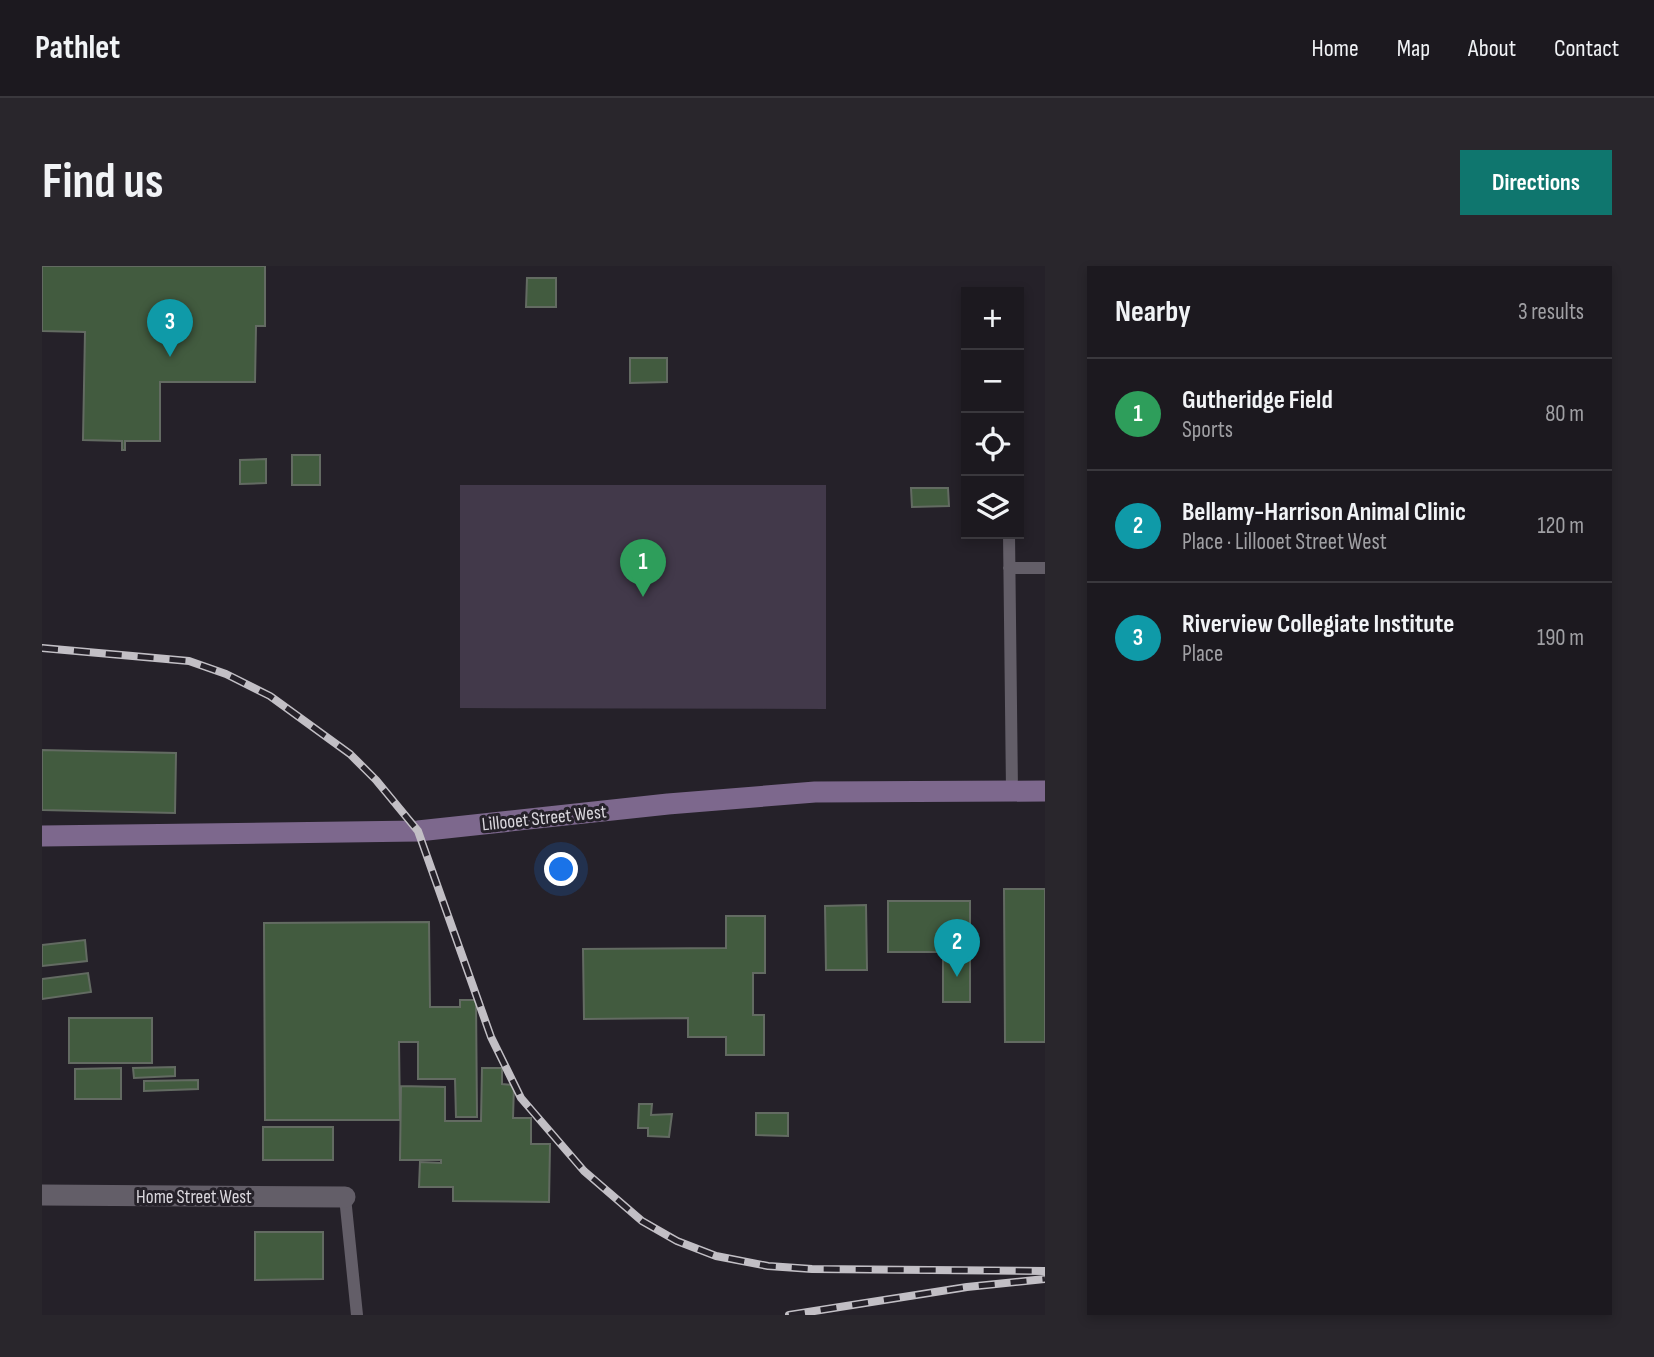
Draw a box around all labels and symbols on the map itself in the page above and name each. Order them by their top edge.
pin: 3 [147,299,193,357]
pin: 1 [620,539,666,597]
street label: Lillooet Street West [481,800,608,836]
your location [544,852,578,886]
pin: 2 [934,919,980,977]
street label: Home Street West [136,1186,252,1209]

